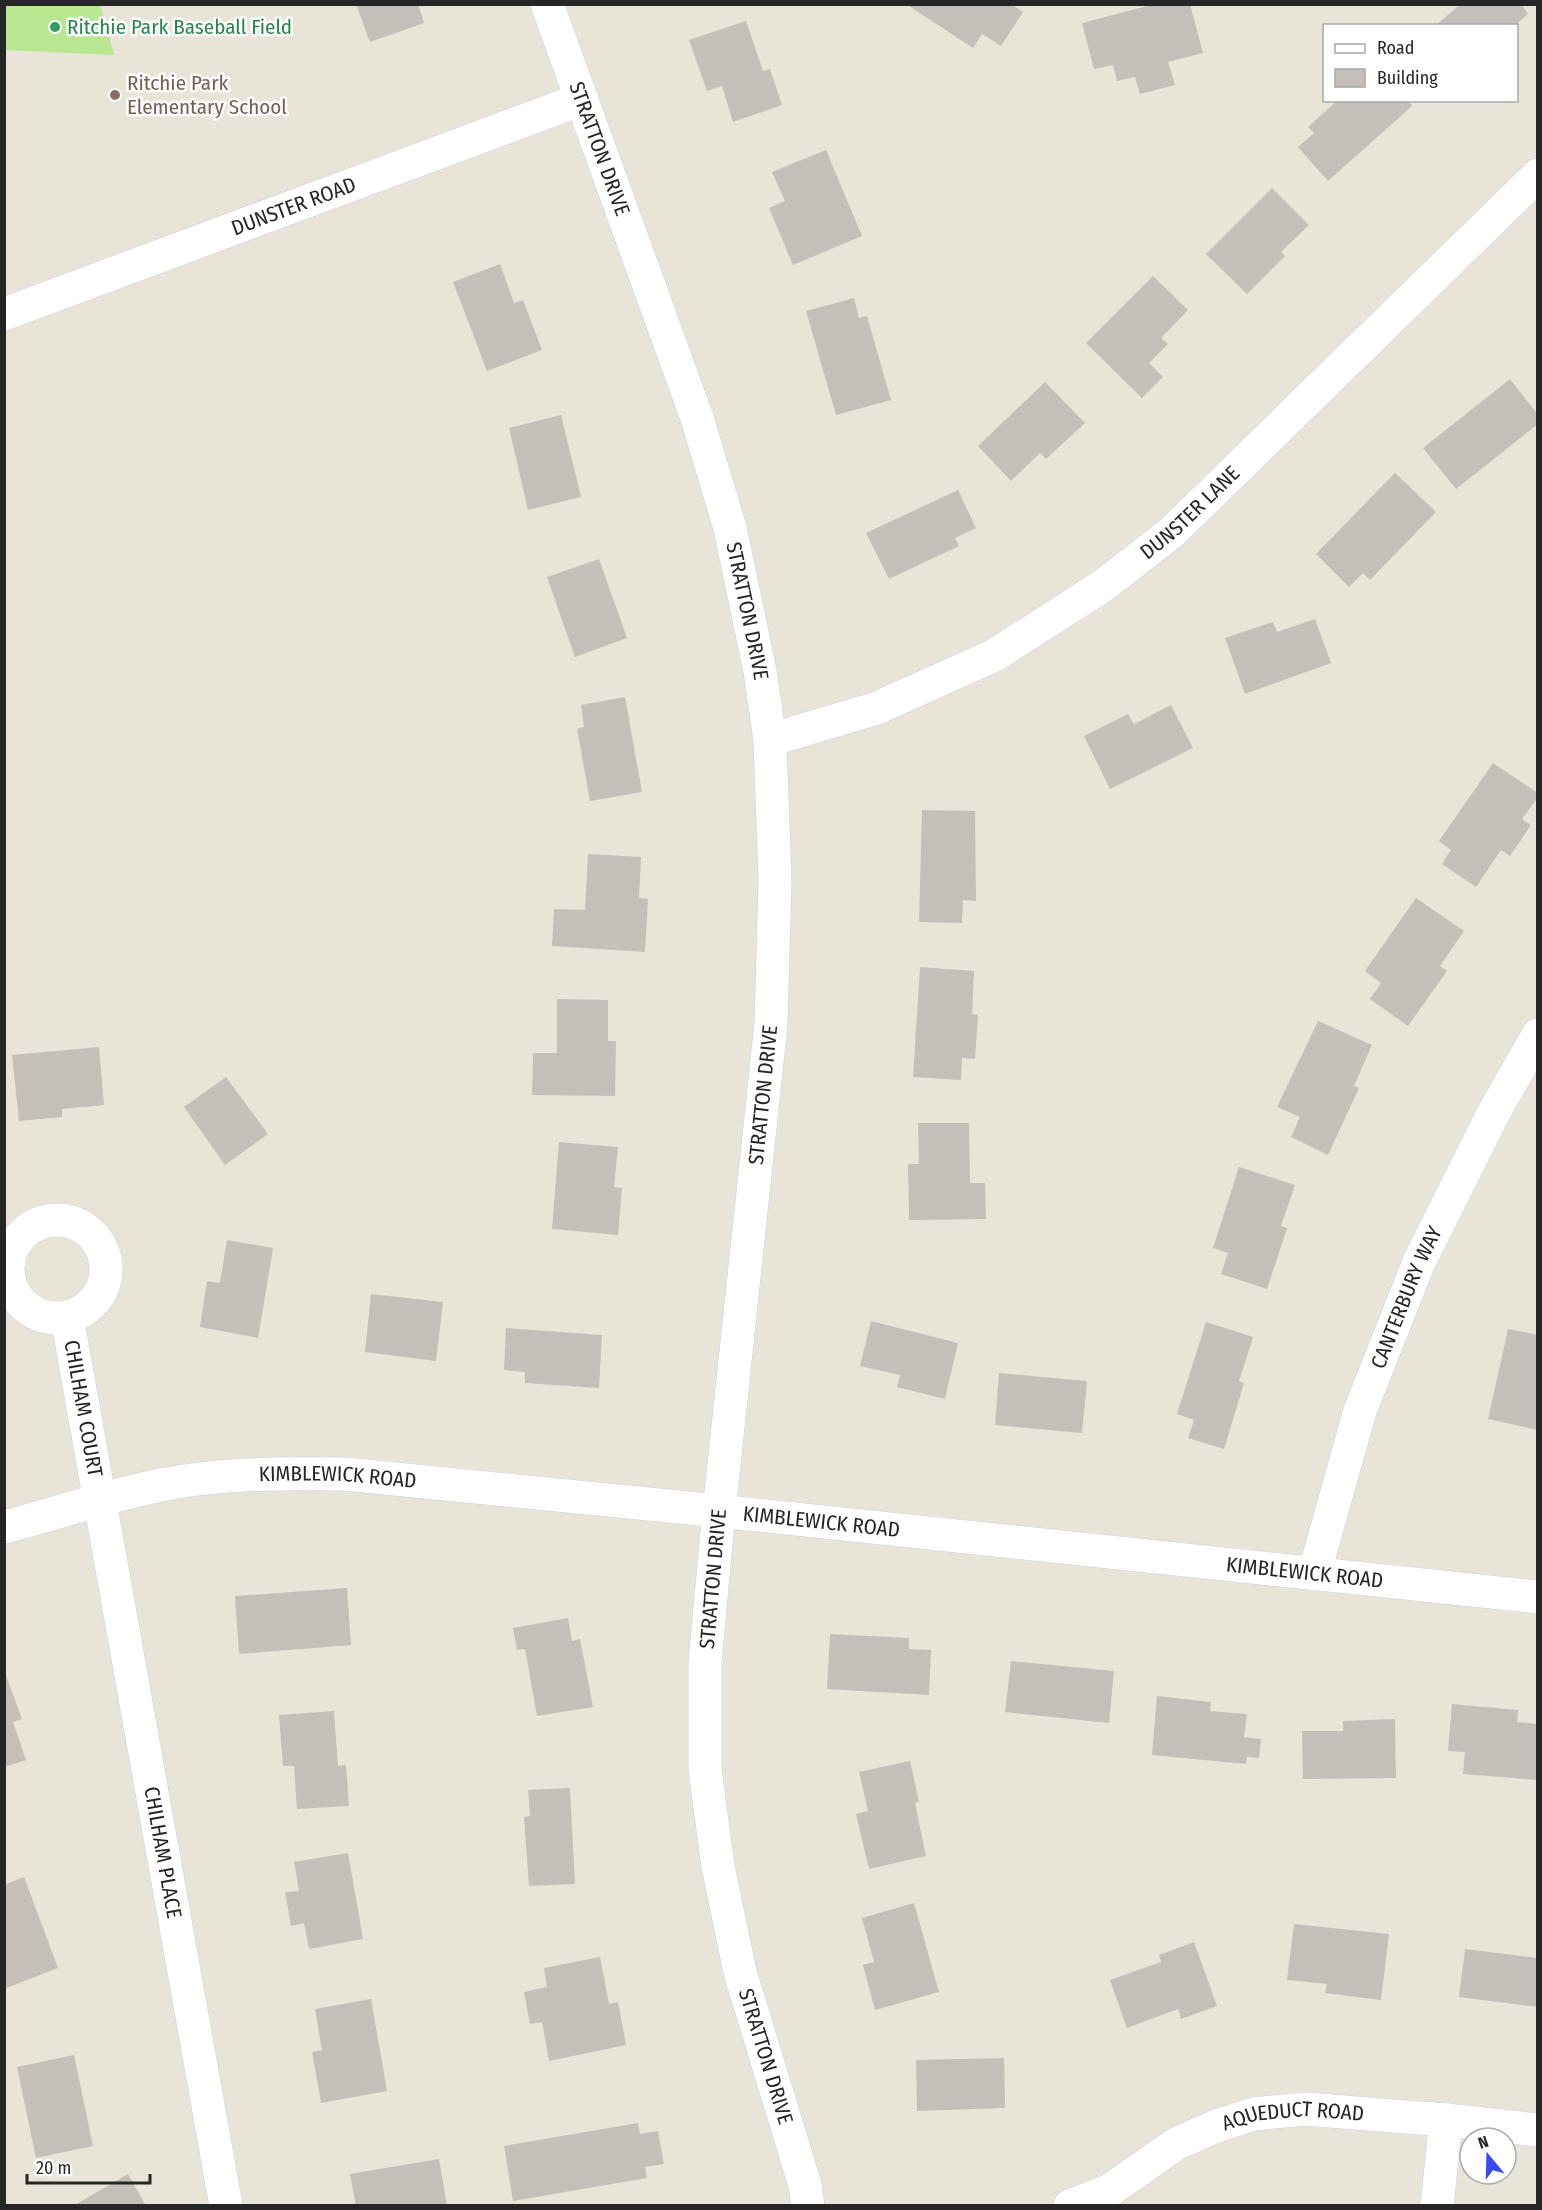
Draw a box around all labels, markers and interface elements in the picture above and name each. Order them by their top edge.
place label: Ritchie Park Baseball Field [67,14,292,40]
marker: Ritchie Park Baseball Field [48,20,62,34]
legend [1323,24,1518,102]
text: Road [1377,37,1414,59]
text: Building [1377,67,1438,89]
place label: Ritchie Park Elementary School [127,70,287,120]
street label: STRATTON DRIVE [563,78,636,219]
marker: Ritchie Park Elementary School [108,88,122,102]
street label: DUNSTER ROAD [228,171,359,241]
street label: DUNSTER LANE [1135,460,1245,565]
street label: STRATTON DRIVE [720,540,774,682]
street label: STRATTON DRIVE [743,1024,783,1166]
street label: CANTERBURY WAY [1365,1221,1448,1372]
street label: CHILHAM COURT [58,1338,108,1479]
street label: KIMBLEWICK ROAD [258,1461,418,1494]
street label: KIMBLEWICK ROAD [742,1501,901,1543]
street label: STRATTON DRIVE [694,1508,732,1650]
street label: KIMBLEWICK ROAD [1225,1551,1384,1594]
street label: CHILHAM PLACE [138,1784,187,1921]
street label: STRATTON DRIVE [733,1985,799,2128]
street label: AQUEDUCT ROAD [1219,2096,1365,2136]
north arrow [1458,2126,1518,2186]
text: N [1476,2132,1491,2153]
scale bar [27,2147,150,2185]
text: 20 m [36,2157,71,2179]

